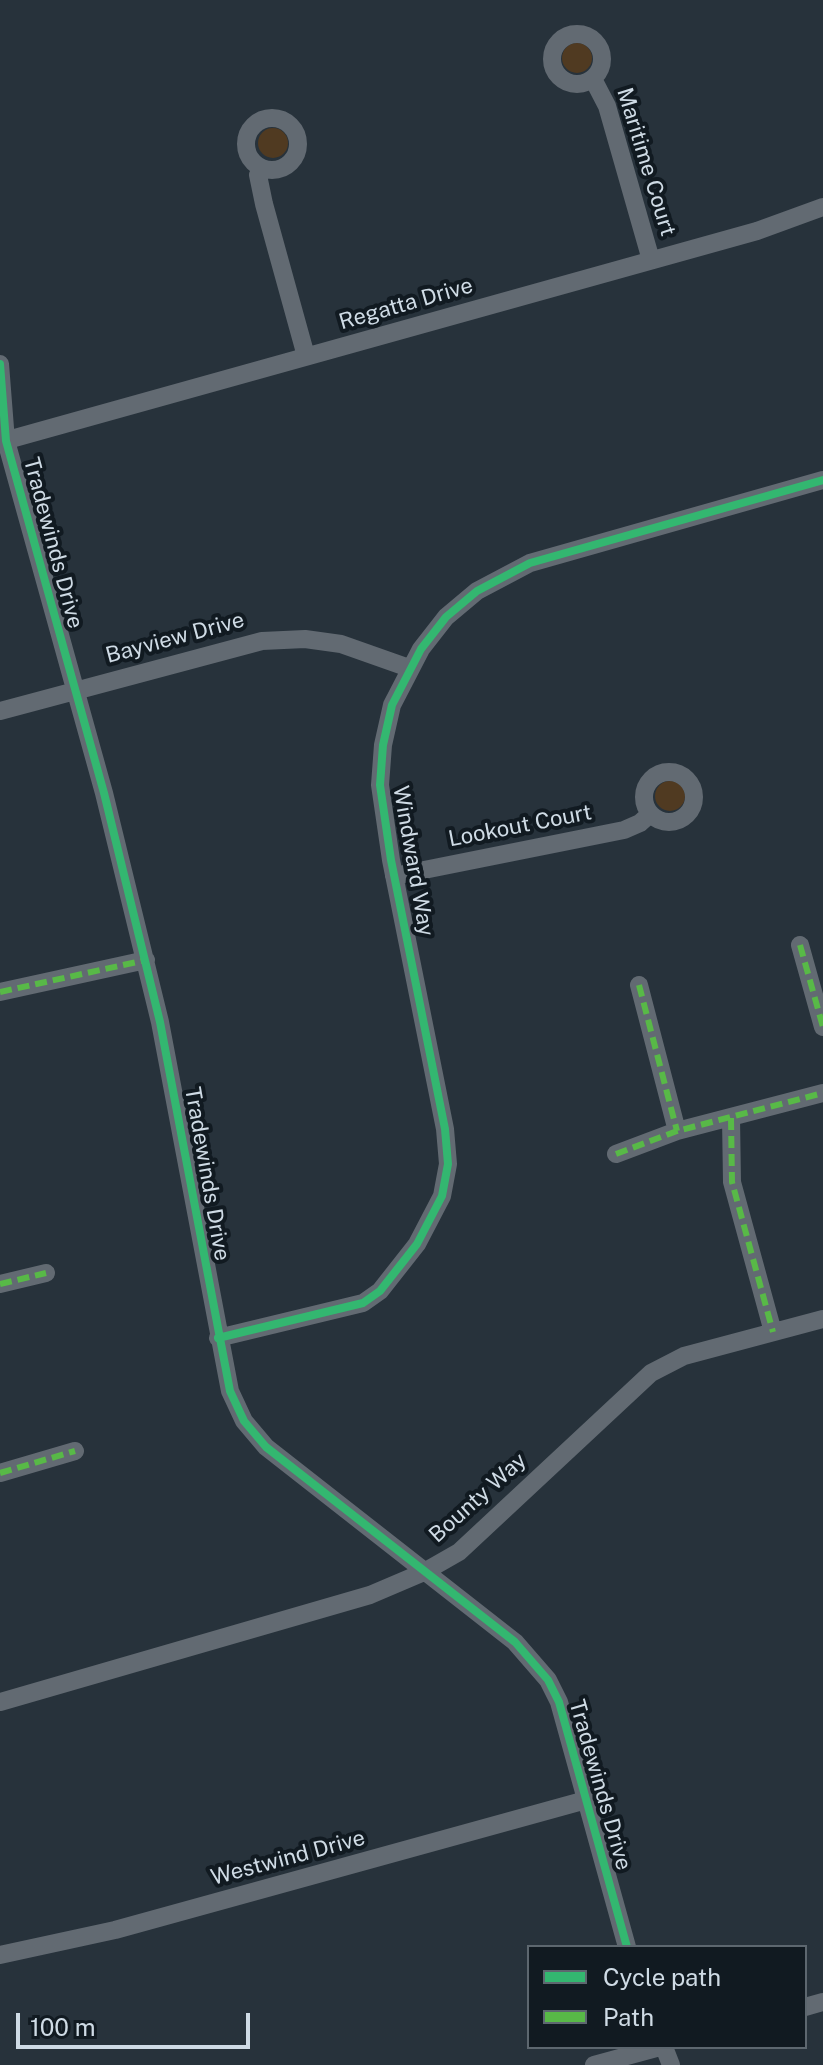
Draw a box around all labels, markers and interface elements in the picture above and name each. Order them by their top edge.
street label: Maritime Court [611,85,681,239]
street label: Regatta Drive [336,272,476,336]
street label: Tradewinds Drive [17,455,89,631]
street label: Bayview Drive [103,607,247,669]
street label: Windward Way [387,784,439,938]
street label: Lookout Court [446,799,594,853]
street label: Tradewinds Drive [179,1085,235,1263]
street label: Bounty Way [424,1447,532,1549]
street label: Tradewinds Drive [563,1697,637,1873]
street label: Westwind Drive [208,1825,368,1891]
legend [527,1945,807,2049]
text: Cycle path [603,1963,721,1991]
scale bar [20,1997,254,2047]
text: Path [603,2003,654,2031]
text: 100 m [30,2013,96,2041]

